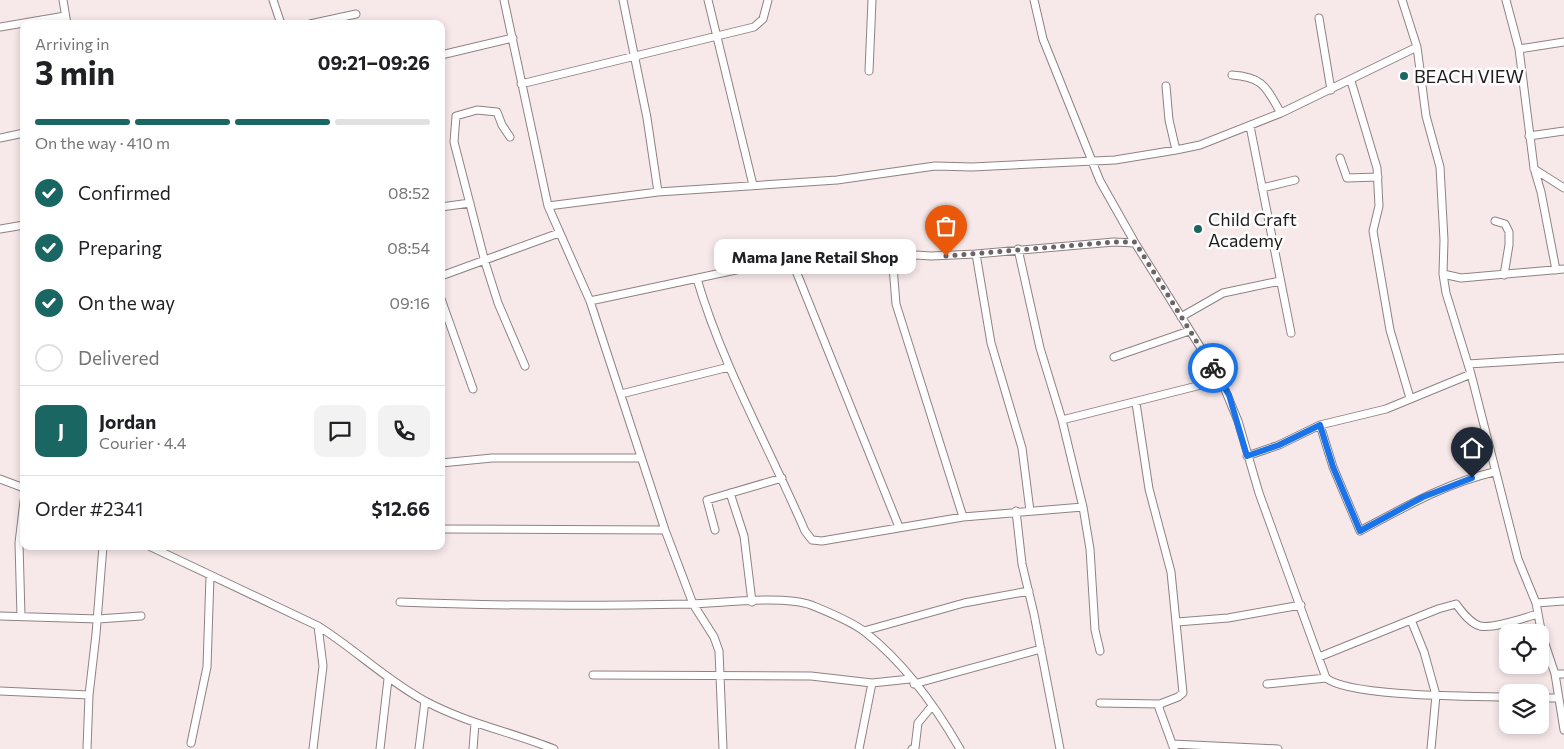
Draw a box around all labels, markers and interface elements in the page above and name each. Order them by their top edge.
text: Arriving in [35,34,109,53]
text: 09:21–09:26 [318,51,430,74]
text: 3 min [35,52,115,92]
place label: BEACH VIEW [1414,65,1524,87]
marker: BEACH VIEW [1398,70,1410,82]
text: On the way · 410 m [35,133,170,152]
icon: check [35,179,63,207]
text: Confirmed [78,181,171,204]
text: 08:52 [388,183,430,202]
pin [925,205,967,256]
place label: Child Craft Academy [1208,208,1297,251]
icon: bag [932,212,960,240]
marker: Child Craft Academy [1192,223,1204,235]
icon: check [35,234,63,262]
text: Preparing [78,236,162,259]
text: 08:54 [387,238,430,257]
callout: Mama Jane Retail Shop [714,238,916,274]
text: Mama Jane Retail Shop [731,247,899,266]
icon: check [35,289,63,317]
text: On the way [78,291,175,314]
text: 09:16 [390,293,430,312]
courier [1188,343,1238,393]
text: Delivered [78,346,159,369]
icon: bike [1199,354,1227,382]
button: chat [314,405,366,457]
button: phone [378,405,430,457]
text: Jordan [99,410,156,433]
text: J [58,419,64,442]
pin [1451,427,1493,478]
text: Courier · 4.4 [99,433,186,452]
icon: home [1458,434,1486,462]
text: Order #2341 [35,497,143,520]
text: $12.66 [371,497,430,520]
map controls [1499,624,1549,734]
button: locate [1499,624,1549,674]
button: layers [1499,684,1549,734]

